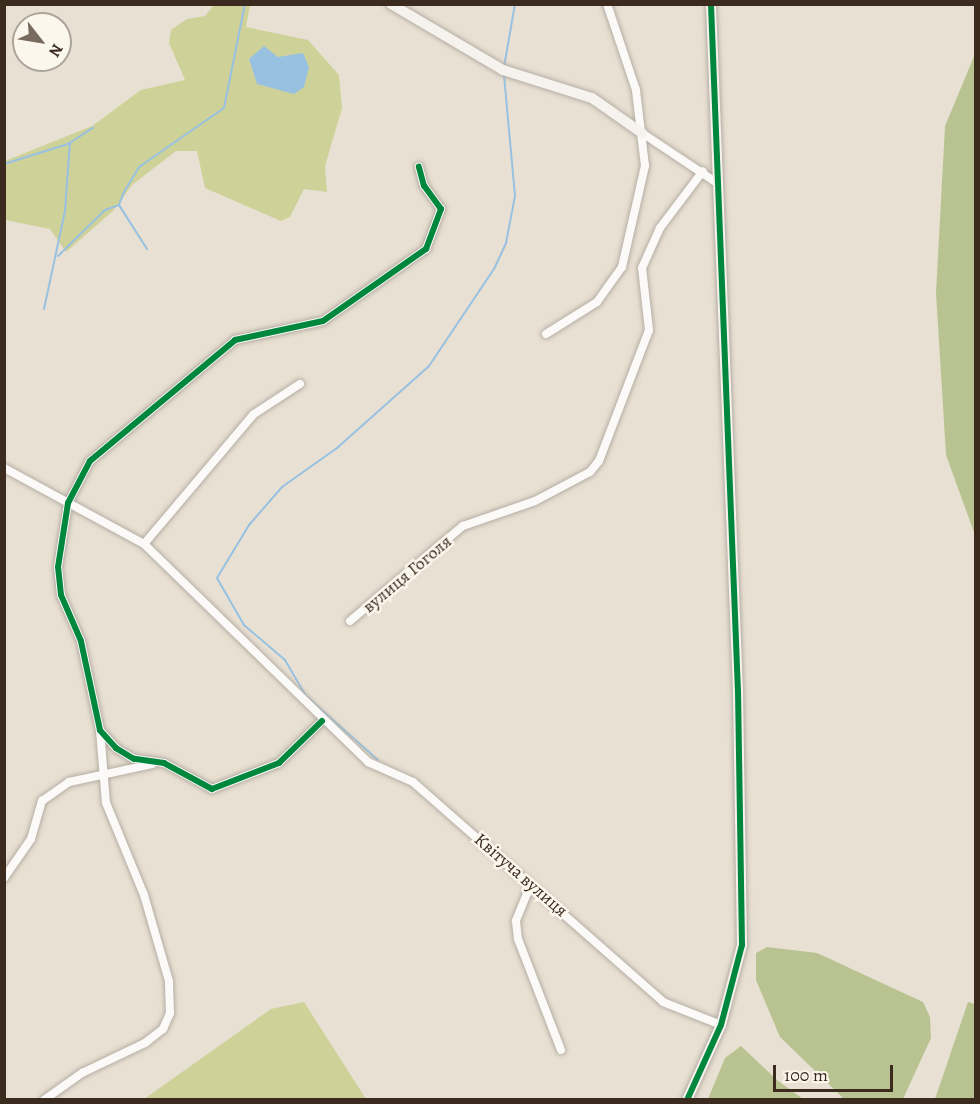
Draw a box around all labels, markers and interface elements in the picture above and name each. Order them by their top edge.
north arrow [12,12,72,72]
text: N [43,40,68,61]
street label: вулиця Гоголя [358,531,456,617]
street label: Квітуча вулиця [470,829,572,921]
scale bar [776,1053,896,1091]
text: 100 m [784,1063,828,1087]

